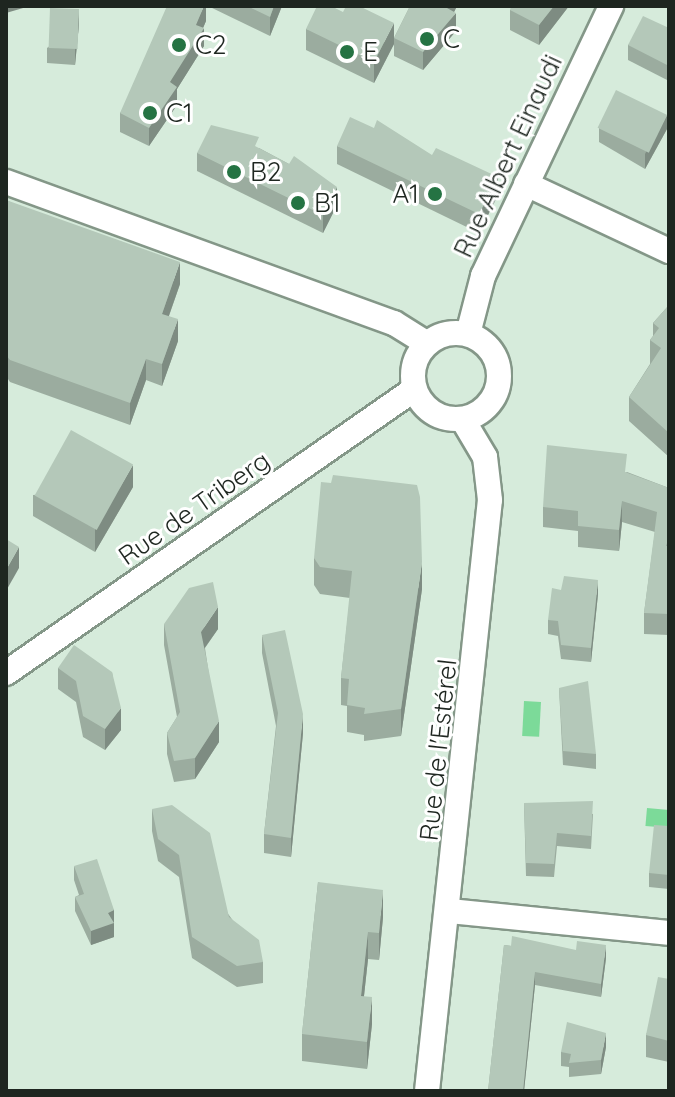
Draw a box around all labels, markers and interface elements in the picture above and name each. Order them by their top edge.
place label: C [443,23,460,55]
place label: C2 [195,29,226,61]
marker: C [418,30,436,48]
marker: C2 [170,36,188,54]
place label: E [363,36,378,68]
marker: E [338,43,356,61]
street label: Rue Albert Einaudi [447,50,569,262]
place label: C1 [166,97,193,129]
marker: C1 [141,104,159,122]
place label: B2 [250,156,281,188]
marker: B2 [225,163,243,181]
place label: A1 [393,178,419,210]
marker: A1 [426,185,444,203]
place label: B1 [314,187,341,219]
marker: B1 [289,194,307,212]
street label: Rue de Triberg [112,444,276,572]
street label: Rue de l'Estérel [413,658,463,842]

